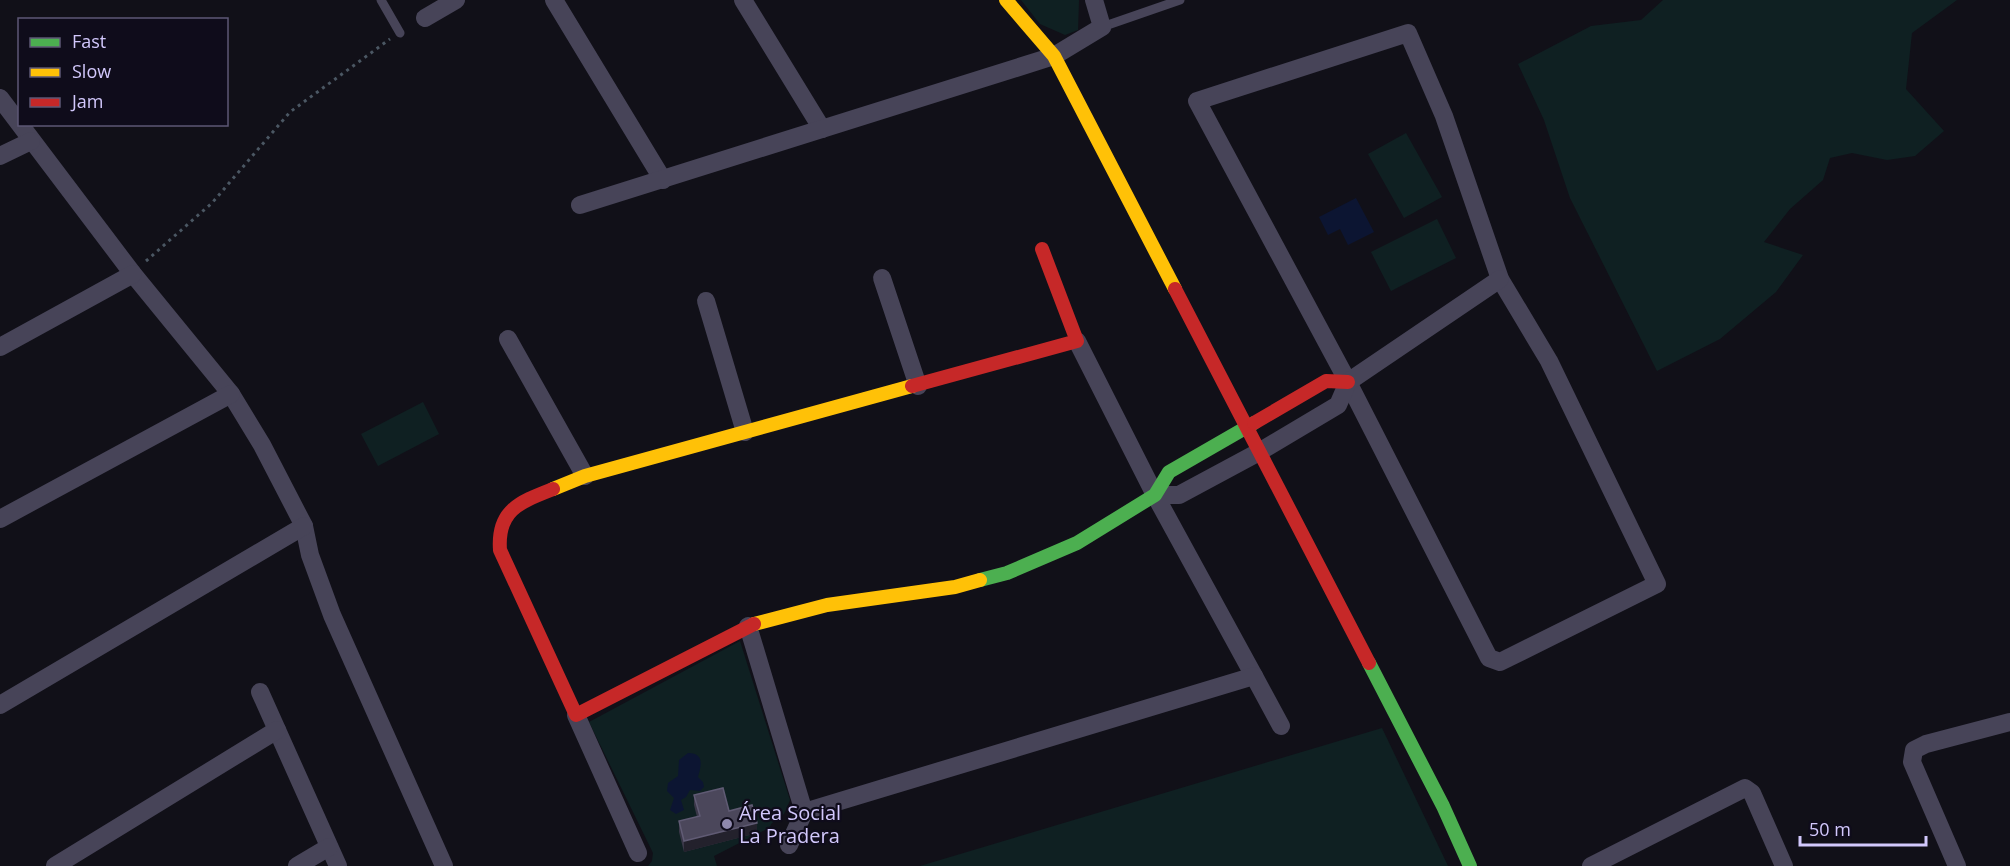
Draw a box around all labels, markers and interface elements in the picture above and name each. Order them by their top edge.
legend [18,18,228,126]
text: Fast [72,29,106,53]
text: Slow [72,59,111,83]
text: Jam [70,89,104,113]
place label: Área Social La Pradera [739,799,841,849]
scale bar [1800,809,1926,847]
marker: Área Social La Pradera [720,817,734,831]
text: 50 m [1809,817,1851,841]

